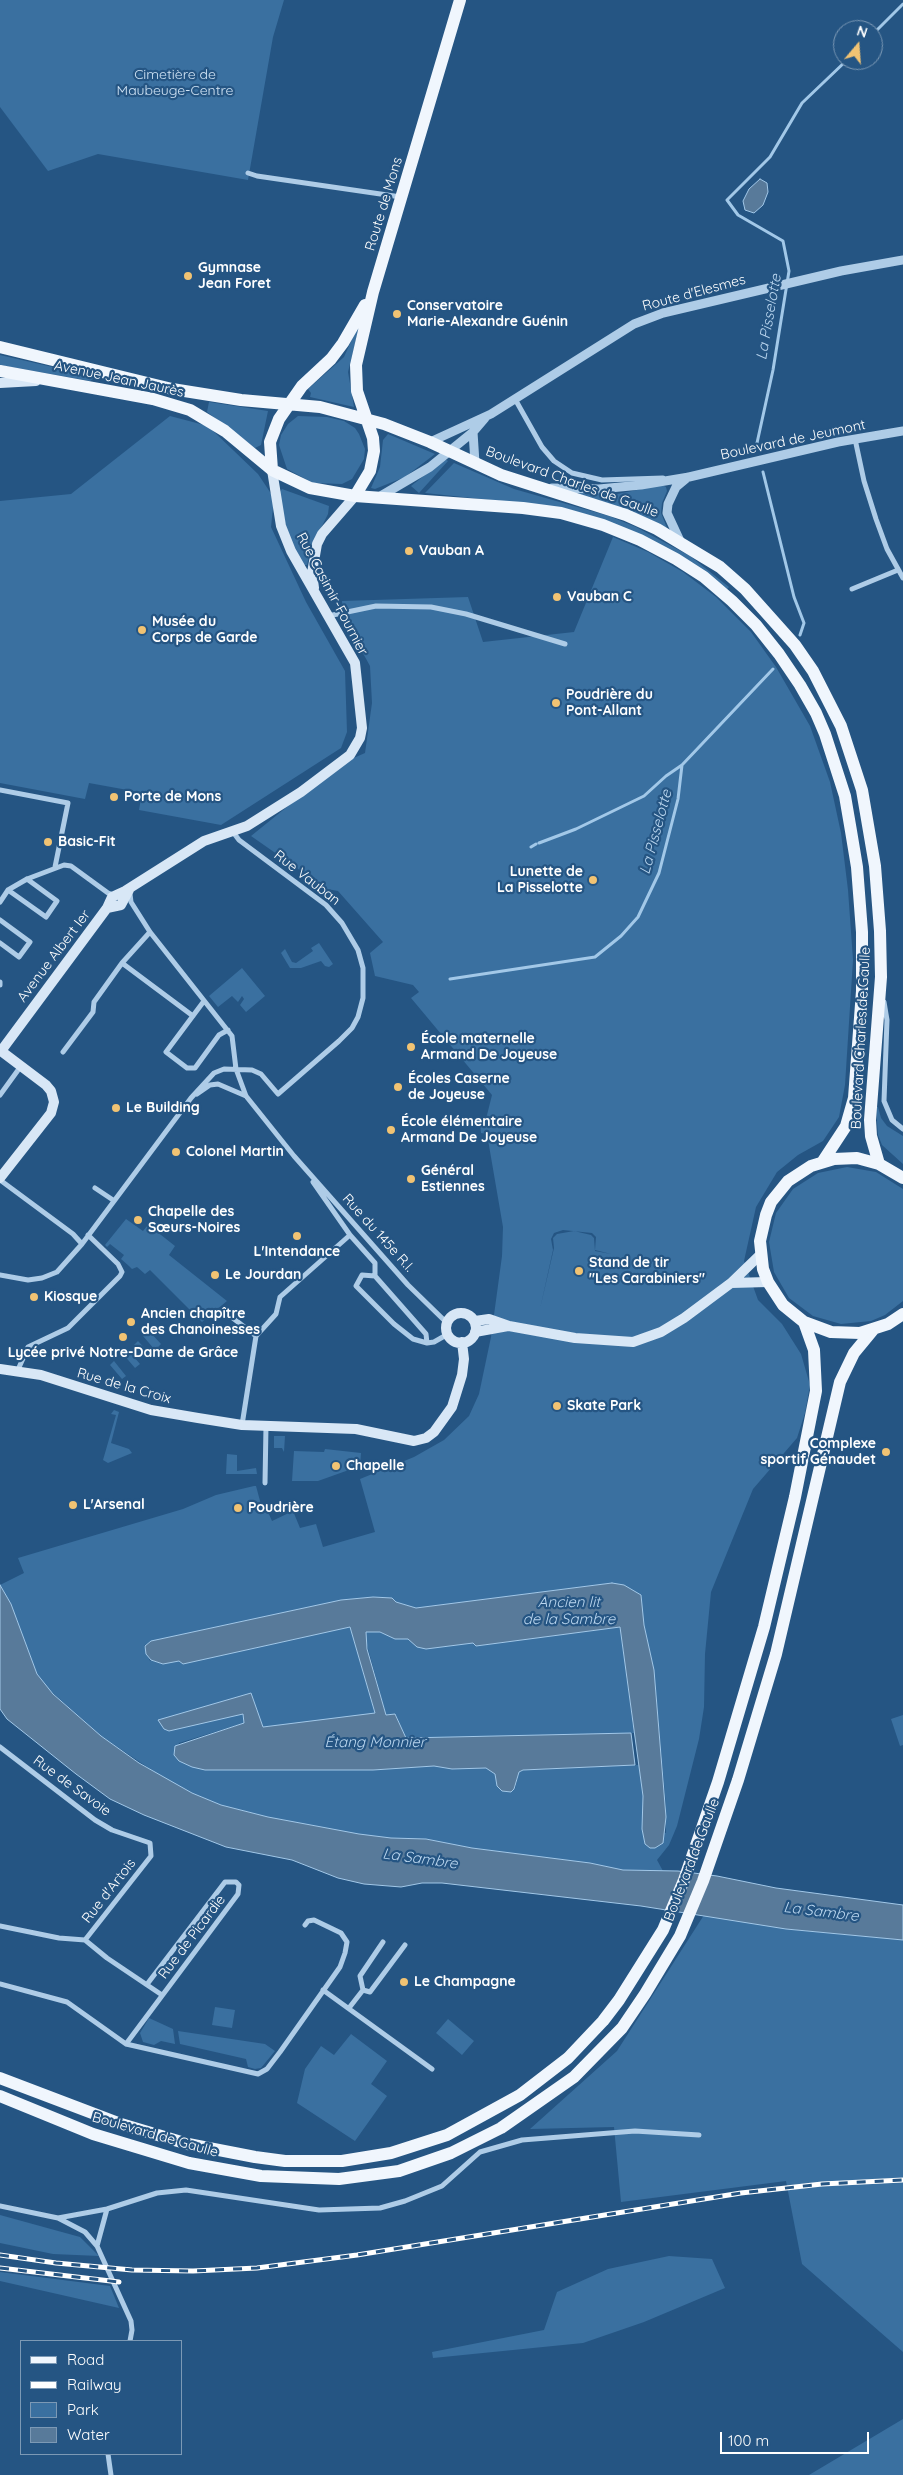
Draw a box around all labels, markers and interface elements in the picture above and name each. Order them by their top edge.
north arrow [833,20,883,70]
text: N [855,22,870,42]
park label: Cimetière de Maubeuge-Centre [117,67,233,100]
street label: Route de Mons [362,155,406,253]
place label: Gymnase Jean Foret [198,260,271,292]
marker: Gymnase Jean Foret [182,270,194,282]
street label: Route d'Elesmes [641,271,747,315]
water label: La Pisselotte [753,273,785,361]
place label: Conservatoire Marie-Alexandre Guénin [407,298,568,331]
marker: Conservatoire Marie-Alexandre Guénin [391,308,403,320]
street label: Avenue Jean Jaurès [53,357,185,401]
street label: Boulevard de Jeumont [719,416,867,464]
street label: Boulevard Charles de Gaulle [483,443,661,521]
street label: Rue Casimir-Fournier [293,530,371,658]
place label: Vauban A [419,543,484,559]
marker: Vauban A [403,545,415,557]
place label: Vauban C [567,589,632,605]
marker: Vauban C [551,591,563,603]
place label: Musée du Corps de Garde [152,614,258,646]
marker: Musée du Corps de Garde [136,624,148,636]
place label: Poudrière du Pont-Allant [566,687,653,720]
marker: Poudrière du Pont-Allant [550,697,562,709]
water label: La Pisselotte [636,788,676,876]
place label: Porte de Mons [124,789,221,805]
marker: Porte de Mons [108,791,120,803]
place label: Basic-Fit [58,834,116,850]
marker: Basic-Fit [42,836,54,848]
street label: Rue Vauban [271,847,343,909]
place label: Lunette de La Pisselotte [497,864,583,896]
marker: Lunette de La Pisselotte [587,874,599,886]
street label: Avenue Albert Ier [14,907,94,1005]
street label: Boulevard Charles de Gaulle [848,946,874,1130]
place label: École maternelle Armand De Joyeuse [421,1031,557,1064]
marker: École maternelle Armand De Joyeuse [405,1041,417,1053]
place label: Écoles Caserne de Joyeuse [408,1071,510,1104]
marker: Écoles Caserne de Joyeuse [392,1081,404,1093]
place label: Le Building [126,1100,200,1116]
marker: Le Building [110,1102,122,1114]
place label: École élémentaire Armand De Joyeuse [401,1114,537,1146]
marker: École élémentaire Armand De Joyeuse [385,1124,397,1136]
place label: Colonel Martin [186,1144,284,1160]
marker: Colonel Martin [170,1146,182,1158]
place label: Général Estiennes [421,1163,485,1196]
marker: Général Estiennes [405,1173,417,1185]
street label: Rue du 145e R.I. [339,1191,417,1275]
place label: Chapelle des Sœurs-Noires [148,1204,240,1236]
marker: Chapelle des Sœurs-Noires [132,1214,144,1226]
marker: L'Intendance [291,1230,303,1242]
place label: L'Intendance [254,1244,340,1260]
place label: Stand de tir "Les Carabiniers" [589,1255,705,1288]
marker: Stand de tir "Les Carabiniers" [573,1265,585,1277]
place label: Le Jourdan [225,1267,301,1283]
marker: Le Jourdan [209,1269,221,1281]
place label: Kiosque [44,1289,97,1305]
marker: Kiosque [28,1291,40,1303]
place label: Ancien chapître des Chanoinesses [141,1306,260,1338]
marker: Ancien chapître des Chanoinesses [125,1316,137,1328]
marker: Lycée privé Notre-Dame de Grâce [117,1331,129,1343]
place label: Lycée privé Notre-Dame de Grâce [8,1345,238,1361]
street label: Rue de la Croix [75,1365,173,1407]
place label: Skate Park [567,1398,641,1414]
marker: Skate Park [551,1400,563,1412]
place label: Complexe sportif Génaudet [761,1436,876,1468]
marker: Complexe sportif Génaudet [880,1446,892,1458]
place label: Chapelle [346,1458,405,1474]
marker: Chapelle [330,1460,342,1472]
place label: L'Arsenal [83,1497,145,1513]
marker: L'Arsenal [67,1499,79,1511]
place label: Poudrière [248,1500,314,1516]
marker: Poudrière [232,1502,244,1514]
water label: Ancien lit de la Sambre [523,1593,615,1628]
water label: Étang Monnier [324,1733,426,1751]
street label: Rue de Savoie [30,1752,114,1820]
street label: Boulevard de Gaulle [661,1796,723,1924]
water label: La Sambre [381,1845,459,1873]
street label: Rue d'Artois [79,1855,139,1927]
street label: Rue de Picardie [155,1892,229,1982]
water label: La Sambre [782,1898,860,1926]
place label: Le Champagne [414,1974,516,1990]
marker: Le Champagne [398,1976,410,1988]
street label: Boulevard de Gaulle [90,2109,220,2161]
legend [20,2340,182,2455]
text: Road [67,2350,104,2369]
text: Railway [67,2375,122,2394]
text: Park [67,2400,99,2419]
scale bar [723,2422,872,2454]
text: Water [67,2425,110,2444]
text: 100 m [728,2431,769,2450]

